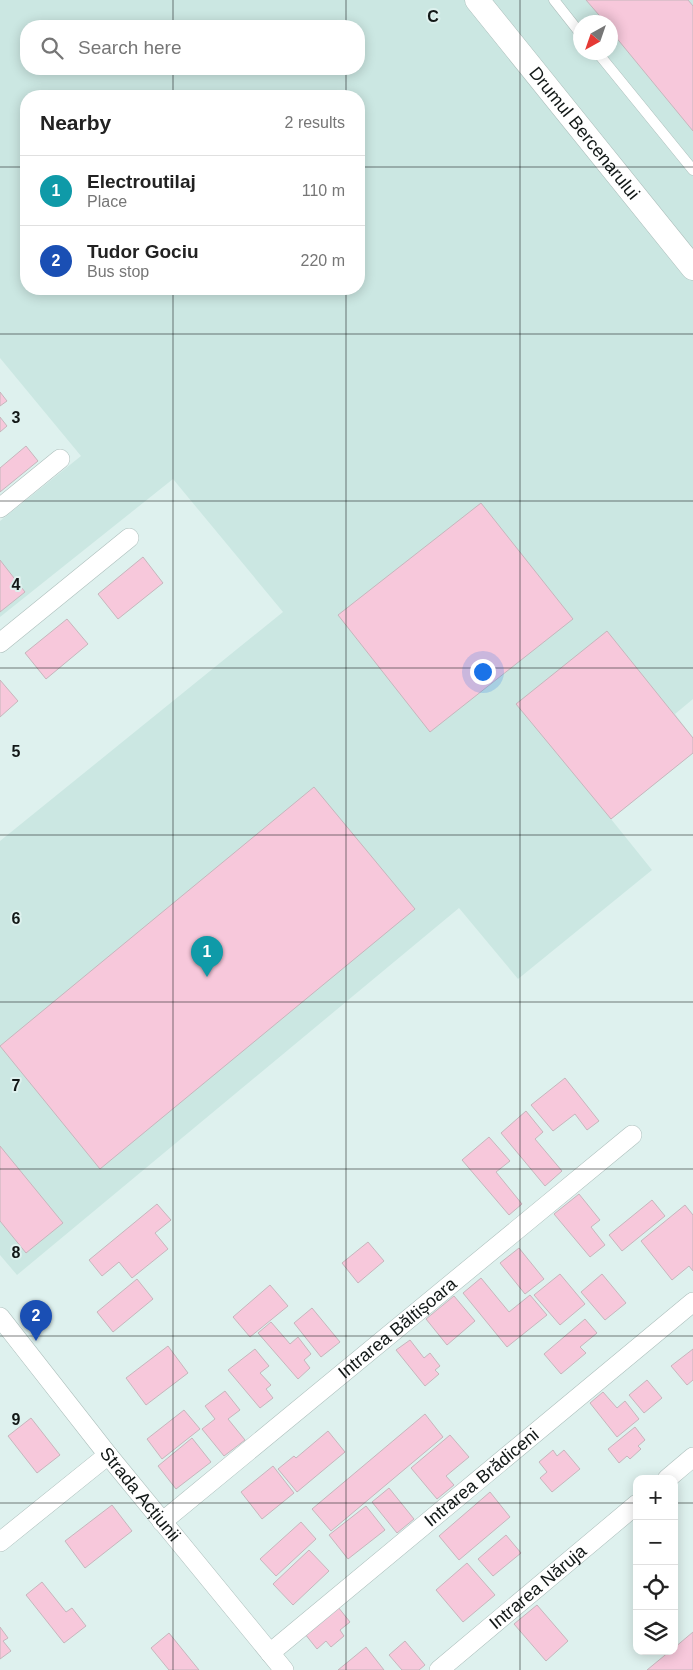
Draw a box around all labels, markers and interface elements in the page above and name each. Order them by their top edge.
text: C [427,8,439,25]
north arrow [573,15,618,60]
search box [20,20,365,75]
icon: search [38,34,66,62]
text: Search here [78,37,182,58]
street label: Drumul Bercenarului [525,63,644,203]
text: Nearby [40,111,111,134]
text: 2 results [285,114,345,131]
text: Electroutilaj [87,171,196,192]
text: 1 [52,182,60,199]
text: 110 m [302,182,345,199]
text: Place [87,193,127,210]
text: Tudor Gociu [87,241,199,262]
text: 2 [52,252,60,269]
text: 220 m [301,252,345,269]
text: Bus stop [87,263,149,280]
text: 3 [12,409,21,426]
text: 4 [12,576,21,593]
your location [470,659,496,685]
text: 5 [12,743,21,760]
text: 6 [12,910,21,927]
pin: 1 [191,936,223,977]
text: 7 [12,1077,21,1094]
text: 8 [12,1244,21,1261]
street label: Intrarea Băltișoara [334,1273,461,1383]
pin: 2 [20,1300,52,1341]
text: 9 [12,1411,21,1428]
street label: Intrarea Brădiceni [421,1424,543,1530]
street label: Strada Acțiunii [96,1443,184,1545]
map controls [633,1475,678,1655]
button: + [633,1475,678,1520]
button: − [633,1520,678,1565]
street label: Intrarea Năruja [485,1540,591,1633]
button: locate [633,1565,678,1610]
button: layers [633,1610,678,1655]

